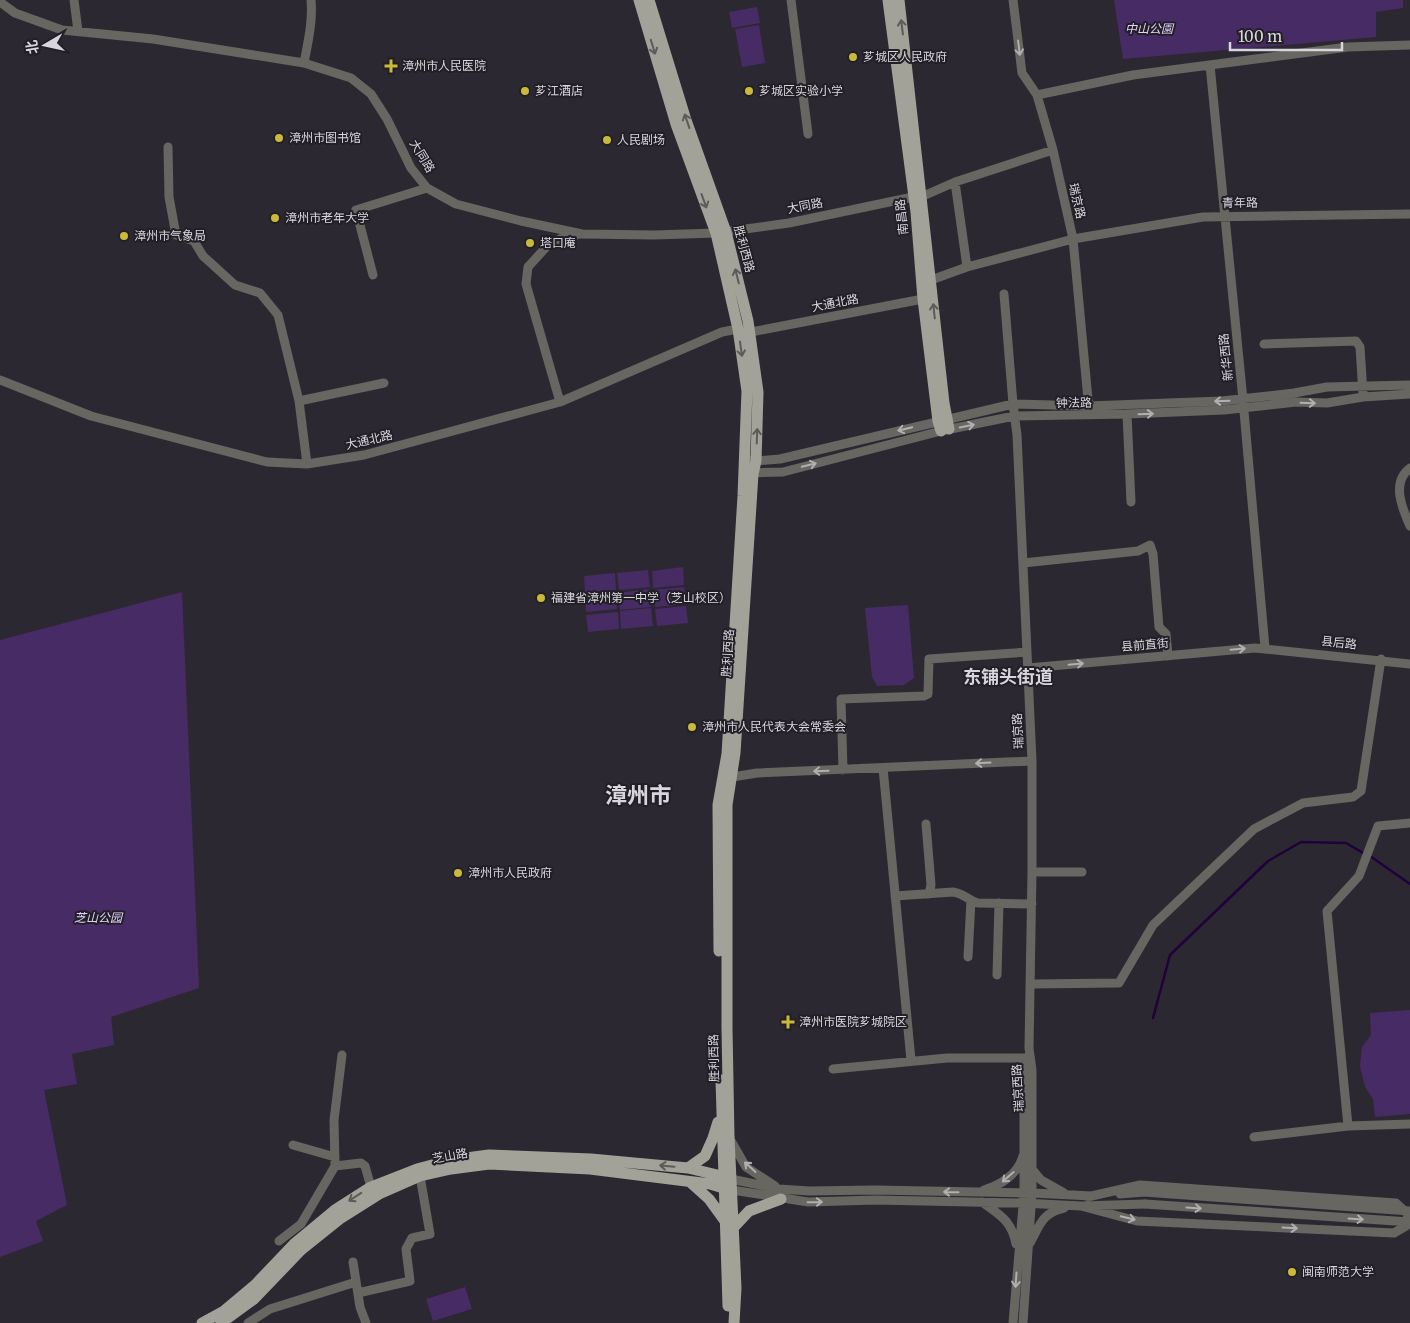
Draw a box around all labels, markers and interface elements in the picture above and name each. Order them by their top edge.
one-way arrow [897,19,907,35]
north arrow [20,20,70,70]
scale bar [1230,20,1342,52]
park label: 中山公園 [1125,21,1175,36]
text: 100 m [1238,27,1282,46]
one-way arrow [649,38,659,54]
text: 北 [22,39,42,55]
one-way arrow [1014,40,1024,56]
place label: 芗城区人民政府 [863,49,947,64]
marker: 芗城区人民政府 [847,51,859,63]
place label: 漳州市人民医院 [402,58,486,73]
marker: 漳州市人民医院 [384,59,398,73]
place label: 芗江酒店 [535,83,583,98]
place label: 芗城区实验小学 [759,83,843,98]
marker: 芗江酒店 [519,85,531,97]
marker: 芗城区实验小学 [743,85,755,97]
one-way arrow [681,114,691,130]
place label: 漳州市图书馆 [289,130,361,145]
marker: 漳州市图书馆 [273,132,285,144]
place label: 人民剧场 [617,132,665,147]
marker: 人民剧场 [601,134,613,146]
street label: 大同路 [407,136,438,175]
street label: 瑞京路 [1066,182,1089,220]
one-way arrow [700,193,709,208]
street label: 大同路 [786,195,824,216]
street label: 青年路 [1222,195,1258,210]
street label: 南昌路 [892,198,911,236]
place label: 漳州市老年大学 [285,210,369,225]
marker: 漳州市老年大学 [269,212,281,224]
street label: 胜利西路 [731,224,758,274]
place label: 漳州市气象局 [134,228,206,243]
marker: 漳州市气象局 [118,230,130,242]
place label: 塔口庵 [540,235,576,250]
marker: 塔口庵 [524,237,536,249]
one-way arrow [732,268,741,284]
street label: 大通北路 [810,291,860,314]
one-way arrow [929,304,939,320]
street label: 新华西路 [1216,332,1235,382]
one-way arrow [736,341,746,357]
street label: 钟法路 [1056,395,1092,410]
one-way arrow [1215,396,1231,406]
one-way arrow [1299,398,1315,407]
one-way arrow [1137,409,1153,418]
one-way arrow [958,420,974,430]
one-way arrow [898,425,914,434]
street label: 大通北路 [344,427,394,452]
one-way arrow [752,428,762,444]
one-way arrow [800,460,816,469]
place label: 福建省漳州第一中学（芝山校区） [551,590,731,605]
marker: 福建省漳州第一中学（芝山校区） [535,592,547,604]
street label: 胜利西路 [718,628,737,677]
street label: 县后路 [1320,633,1358,652]
street label: 县前直街 [1120,635,1170,654]
one-way arrow [1230,645,1246,654]
one-way arrow [1068,659,1084,668]
district label: 东铺头街道 [963,665,1053,688]
street label: 瑞京路 [1009,713,1026,749]
place label: 漳州市人民代表大会常委会 [702,719,846,734]
marker: 漳州市人民代表大会常委会 [686,721,698,733]
one-way arrow [976,759,992,768]
one-way arrow [813,766,829,775]
district label: 漳州市 [605,781,671,809]
place label: 漳州市人民政府 [468,865,552,880]
marker: 漳州市人民政府 [452,867,464,879]
park label: 芝山公园 [74,910,124,925]
place label: 漳州市医院芗城院区 [799,1014,907,1029]
marker: 漳州市医院芗城院区 [781,1015,795,1029]
street label: 胜利西路 [706,1034,721,1082]
street label: 瑞京西路 [1009,1064,1026,1112]
street label: 芝山路 [431,1145,469,1166]
one-way arrow [659,1162,675,1171]
one-way arrow [743,1162,756,1173]
one-way arrow [1002,1171,1015,1182]
one-way arrow [944,1187,960,1196]
one-way arrow [348,1192,362,1203]
one-way arrow [806,1197,823,1207]
one-way arrow [1185,1203,1201,1212]
one-way arrow [1120,1214,1136,1224]
one-way arrow [1347,1214,1363,1223]
one-way arrow [1282,1224,1298,1233]
place label: 闽南师范大学 [1302,1264,1374,1279]
marker: 闽南师范大学 [1286,1266,1298,1278]
one-way arrow [1012,1272,1021,1288]

